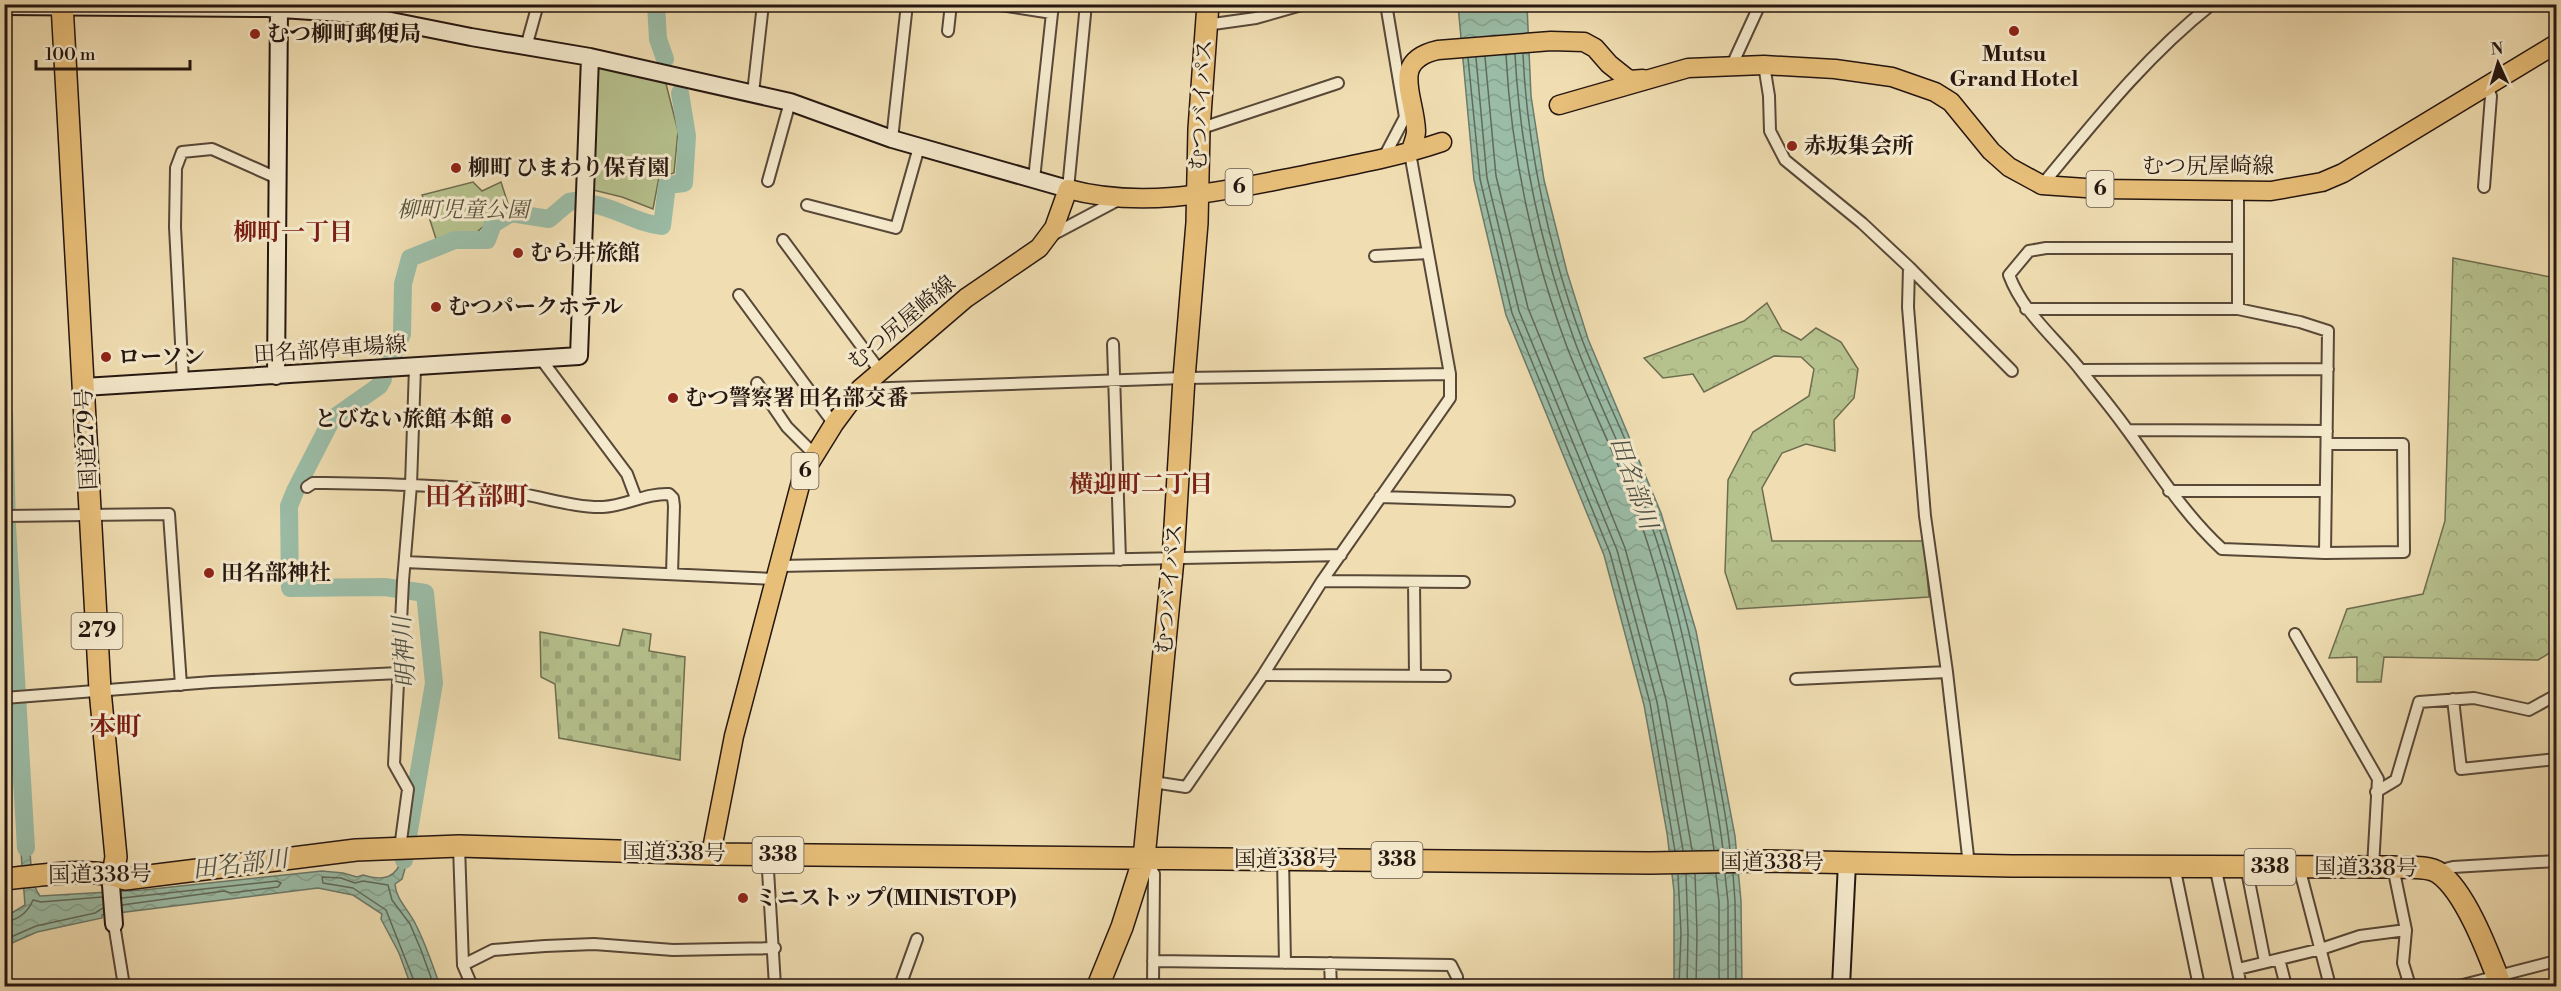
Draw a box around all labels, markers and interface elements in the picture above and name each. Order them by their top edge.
place label: むつ柳町郵便局 [267,21,421,48]
marker: Mutsu Grand Hotel [2007,24,2021,38]
marker: むつ柳町郵便局 [248,27,262,41]
scale bar [36,33,190,71]
north arrow [2468,33,2528,93]
street label: むつバイパス [1185,39,1219,171]
text: N [2490,39,2504,59]
place label: Mutsu Grand Hotel [1950,41,2078,93]
text: 100 m [45,43,96,66]
place label: 赤坂集会所 [1804,133,1914,160]
marker: 赤坂集会所 [1785,139,1799,153]
street label: むつ尻屋崎線 [2142,153,2274,180]
place label: 柳町 ひまわり保育園 [468,155,670,182]
marker: 柳町 ひまわり保育園 [449,161,463,175]
road number: 6 [1226,169,1252,205]
road number: 6 [2086,171,2114,207]
park label: 柳町児童公園 [397,197,532,224]
district label: 柳町一丁目 [233,218,353,248]
place label: むら井旅館 [530,240,640,267]
marker: むら井旅館 [511,246,525,260]
street label: むつ尻屋崎線 [843,270,961,376]
place label: むつパークホテル [448,294,623,321]
marker: むつパークホテル [429,300,443,314]
street label: 田名部停車場線 [252,331,408,369]
place label: ローソン [118,344,205,371]
marker: ローソン [99,350,113,364]
place label: むつ警察署 田名部交番 [685,385,909,412]
street label: 国道279号 [71,387,103,491]
marker: むつ警察署 田名部交番 [666,391,680,405]
place label: とびない旅館 本館 [314,406,494,433]
marker: とびない旅館 本館 [499,412,513,426]
water label: 田名部川 [1603,433,1664,536]
road number: 6 [792,453,818,489]
district label: 横迎町二丁目 [1069,470,1213,500]
district label: 田名部町 [425,481,529,513]
street label: むつバイパス [1151,522,1189,656]
place label: 田名部神社 [221,560,331,587]
marker: 田名部神社 [202,566,216,580]
water label: 明神川 [387,612,422,689]
road number: 279 [72,613,122,649]
district label: 本町 [90,711,142,743]
road number: 338 [752,837,804,873]
street label: 国道338号 [622,839,726,867]
road number: 338 [1372,842,1422,878]
water label: 田名部川 [191,844,292,886]
street label: 国道338号 [1234,846,1338,873]
street label: 国道338号 [1720,849,1824,876]
road number: 338 [2244,849,2296,885]
street label: 国道338号 [2314,854,2418,882]
street label: 国道338号 [48,861,152,889]
place label: ミニストップ(MINISTOP) [755,885,1017,912]
marker: ミニストップ(MINISTOP) [736,891,750,905]

